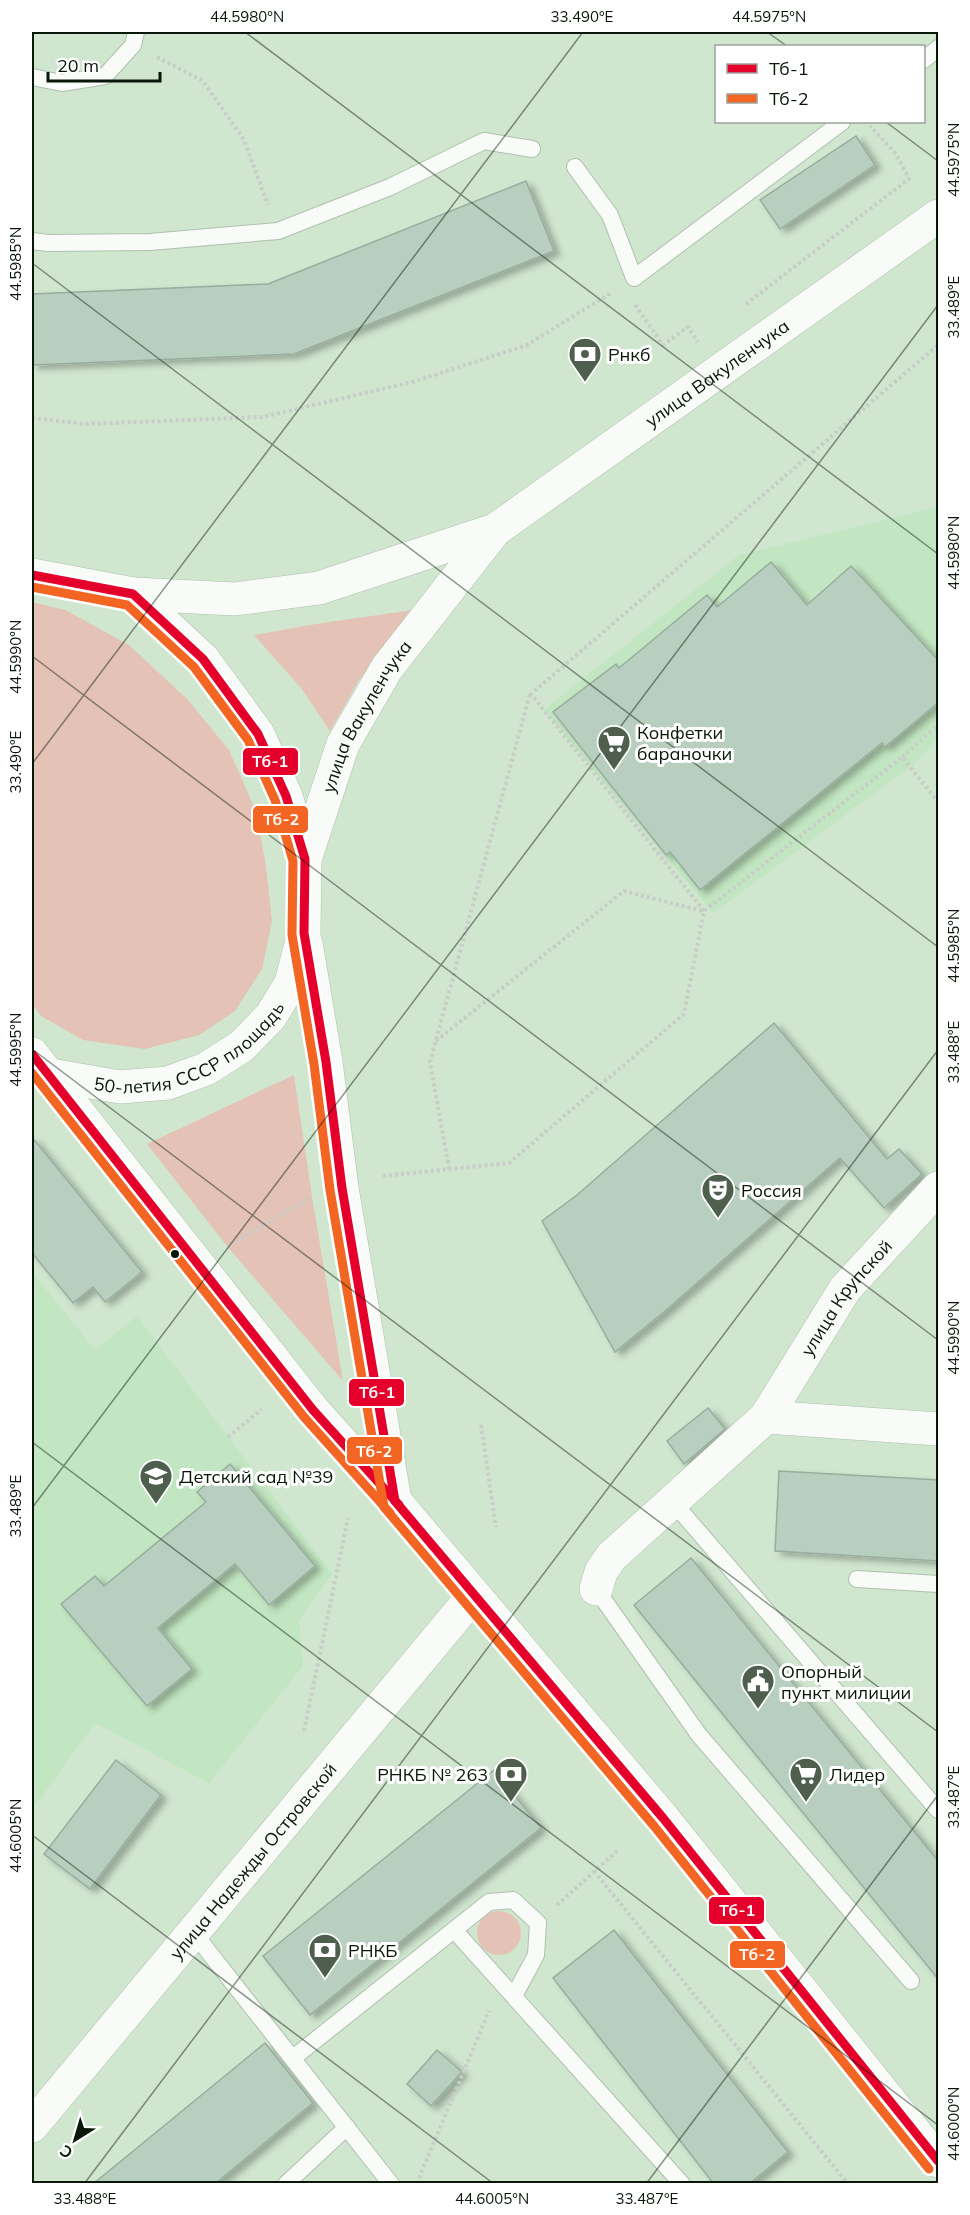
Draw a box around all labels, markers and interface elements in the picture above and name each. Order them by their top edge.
text: 44.5980°N [210,7,284,26]
text: 33.490°E [551,7,614,26]
text: 44.5975°N [732,7,806,26]
scale bar [48,45,160,83]
legend [715,45,925,123]
text: 20 m [57,54,99,77]
text: Тб-1 [769,57,809,80]
text: Тб-2 [769,87,809,110]
text: 44.5975°N [944,123,963,197]
text: 44.5985°N [6,227,25,301]
text: 33.489°E [944,275,963,338]
street label: улица Вакуленчука [640,314,793,432]
bank icon: Рнкб [567,336,603,383]
place label: Рнкб [608,343,650,366]
text: 44.5980°N [944,516,963,590]
text: 44.5990°N [6,620,25,694]
street label: улица Вакуленчука [316,635,416,796]
place label: Конфетки бараночки [637,721,732,765]
supermarket icon: Конфетки бараночки [596,724,632,771]
text: 33.490°E [6,730,25,793]
line badge: Тб-1 [242,747,299,776]
text: Тб-1 [252,751,288,771]
line badge: Тб-2 [252,805,309,834]
text: Тб-2 [263,809,299,829]
text: 44.5985°N [944,909,963,983]
street label: 50-летия СССР площадь [92,997,289,1099]
text: 44.5995°N [6,1013,25,1087]
text: 33.488°E [944,1020,963,1083]
theatre icon: Россия [700,1172,736,1219]
place label: Россия [741,1179,802,1202]
street label: улица Крупской [795,1234,897,1360]
unlabelled marker [169,1248,181,1260]
text: 44.5990°N [944,1301,963,1375]
line badge: Тб-1 [348,1378,405,1407]
text: Тб-1 [359,1382,395,1402]
line badge: Тб-2 [346,1436,403,1465]
text: Тб-2 [356,1441,392,1461]
school or university icon: Детский сад №39 [138,1458,174,1505]
place label: Детский сад №39 [179,1465,333,1488]
text: 33.489°E [6,1474,25,1537]
place label: Опорный пункт милиции [781,1660,911,1704]
public building icon: Опорный пункт милиции [740,1663,776,1710]
bank icon: РНКБ № 263 [493,1756,529,1803]
supermarket icon: Лидер [788,1756,824,1803]
street label: улица Надежды Островской [164,1758,341,1964]
place label: РНКБ № 263 [377,1763,488,1786]
place label: Лидер [829,1763,885,1786]
text: 33.487°E [944,1765,963,1828]
text: 44.6005°N [6,1799,25,1873]
line badge: Тб-1 [708,1896,765,1925]
text: Тб-1 [719,1900,755,1920]
bank icon: РНКБ [307,1932,343,1979]
place label: РНКБ [348,1939,398,1962]
line badge: Тб-2 [729,1940,786,1969]
text: Тб-2 [739,1944,775,1964]
text: 44.6000°N [944,2087,963,2161]
north arrow [45,2110,105,2170]
text: С [56,2141,76,2163]
text: 33.488°E [54,2189,117,2208]
text: 44.6005°N [455,2189,529,2208]
text: 33.487°E [616,2189,679,2208]

